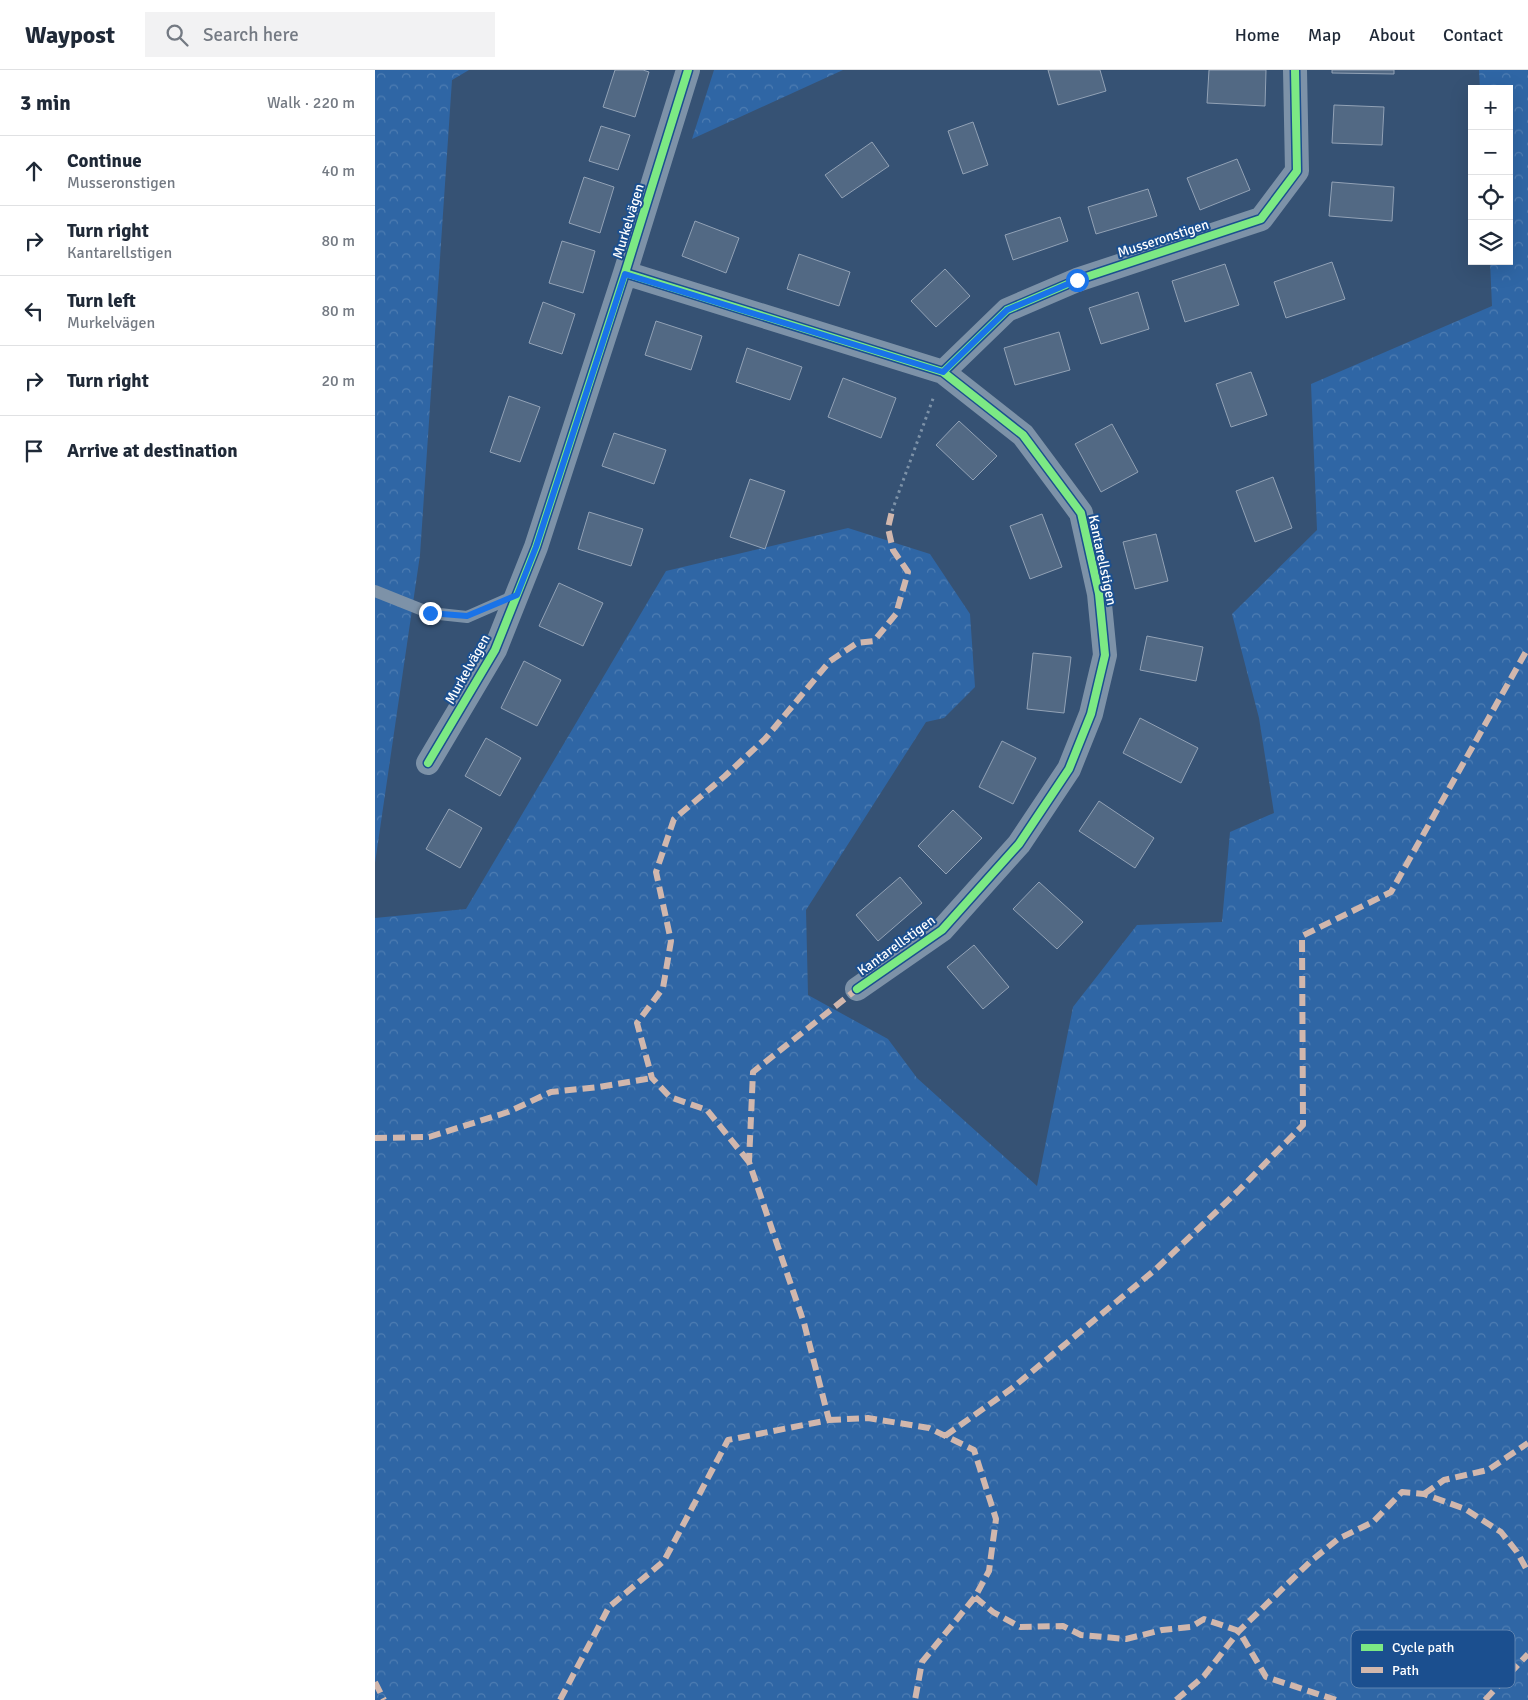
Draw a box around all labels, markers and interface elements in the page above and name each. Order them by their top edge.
search box [145,12,495,57]
text: Waypost [25,20,115,50]
icon: search [163,21,191,49]
text: Search here [203,23,299,47]
text: Home [1235,24,1280,46]
text: Map [1308,24,1341,46]
text: About [1369,24,1415,46]
text: Contact [1443,24,1503,46]
map controls [1468,85,1513,265]
button: + [1468,85,1513,130]
text: 3 min [20,90,71,116]
text: Walk · 220 m [267,93,355,113]
button: − [1468,130,1513,175]
text: Continue [67,149,142,173]
icon: ahead [20,157,48,185]
text: 40 m [321,161,355,181]
text: Musseronstigen [67,173,176,193]
button: locate [1468,175,1513,220]
street label: Murkelvägen [609,182,648,261]
street label: Musseronstigen [1115,216,1211,261]
text: Turn right [67,219,149,243]
button: layers [1468,220,1513,265]
icon: right [20,227,48,255]
text: 80 m [321,231,355,251]
text: Kantarellstigen [67,243,172,263]
route start [1066,269,1089,292]
text: Turn left [67,289,136,313]
icon: left [20,297,48,325]
text: 80 m [321,301,355,321]
text: Murkelvägen [67,313,155,333]
icon: right [20,367,48,395]
text: Turn right [67,369,149,393]
text: 20 m [321,371,355,391]
icon: arrive [20,437,48,465]
text: Arrive at destination [67,439,238,463]
street label: Kantarellstigen [1085,513,1120,607]
route end [419,602,442,625]
street label: Murkelvägen [441,631,494,707]
street label: Kantarellstigen [854,911,939,979]
legend [1351,1630,1515,1688]
text: Cycle path [1392,1639,1454,1656]
text: Path [1392,1662,1419,1679]

